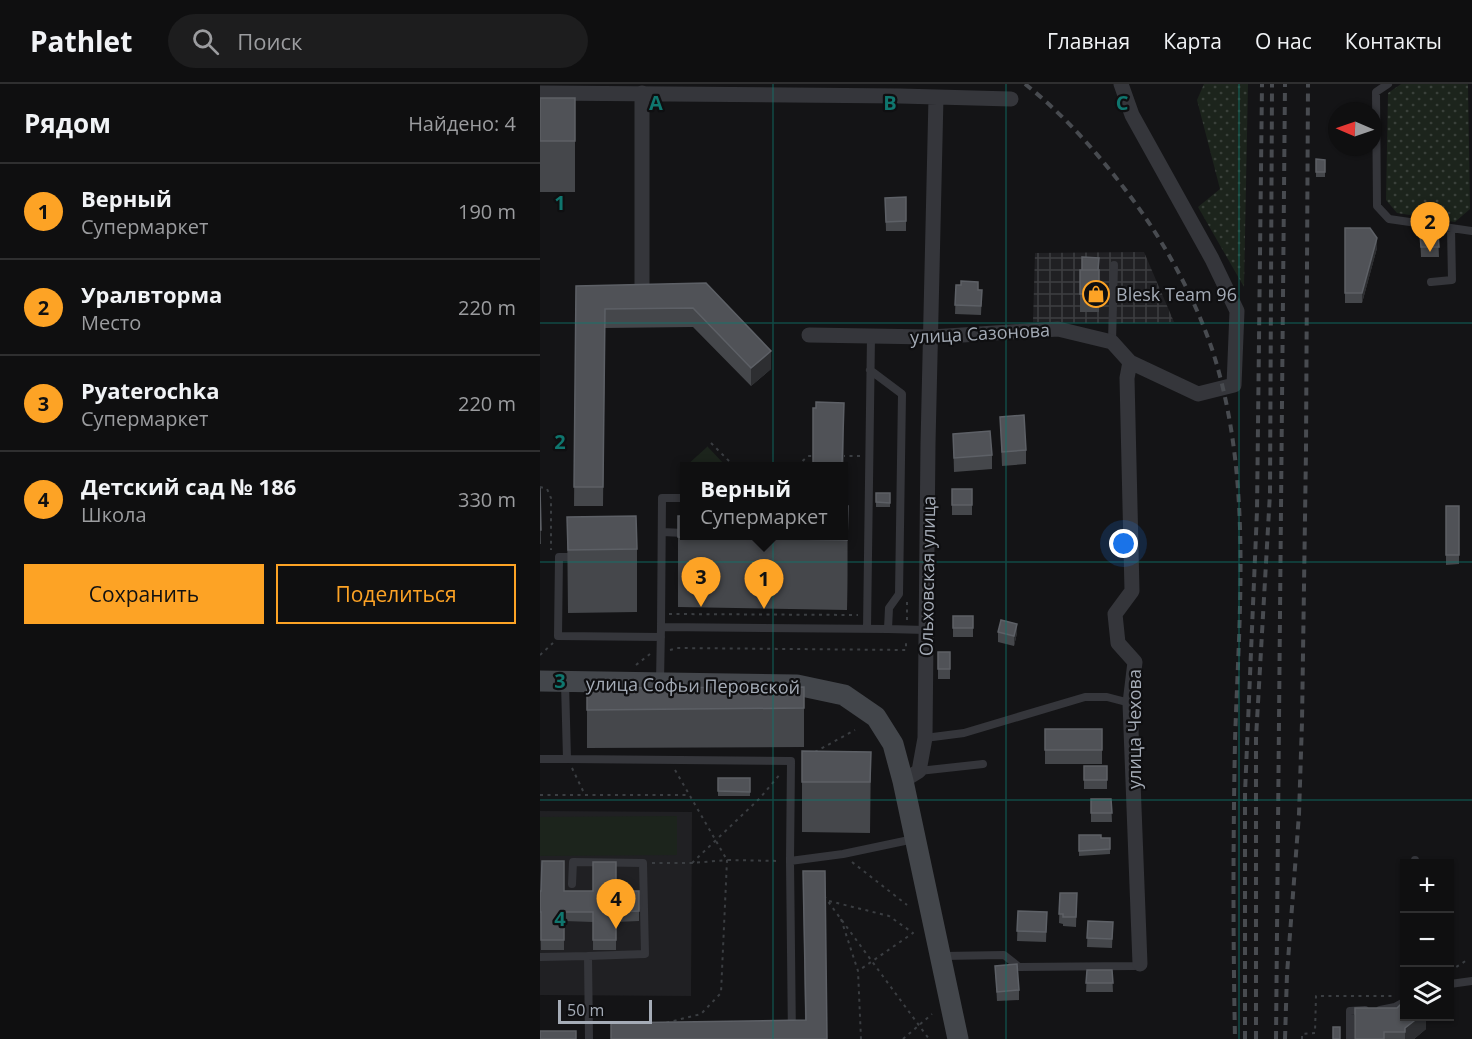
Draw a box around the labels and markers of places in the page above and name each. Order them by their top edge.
pin: 2 [1410,202,1450,252]
shop icon: Blesk Team 96 [1081,279,1111,309]
place label: Blesk Team 96 [1116,282,1237,306]
pin: 3 [682,558,720,607]
pin: 1 [744,560,784,609]
pin: 4 [596,880,636,929]

